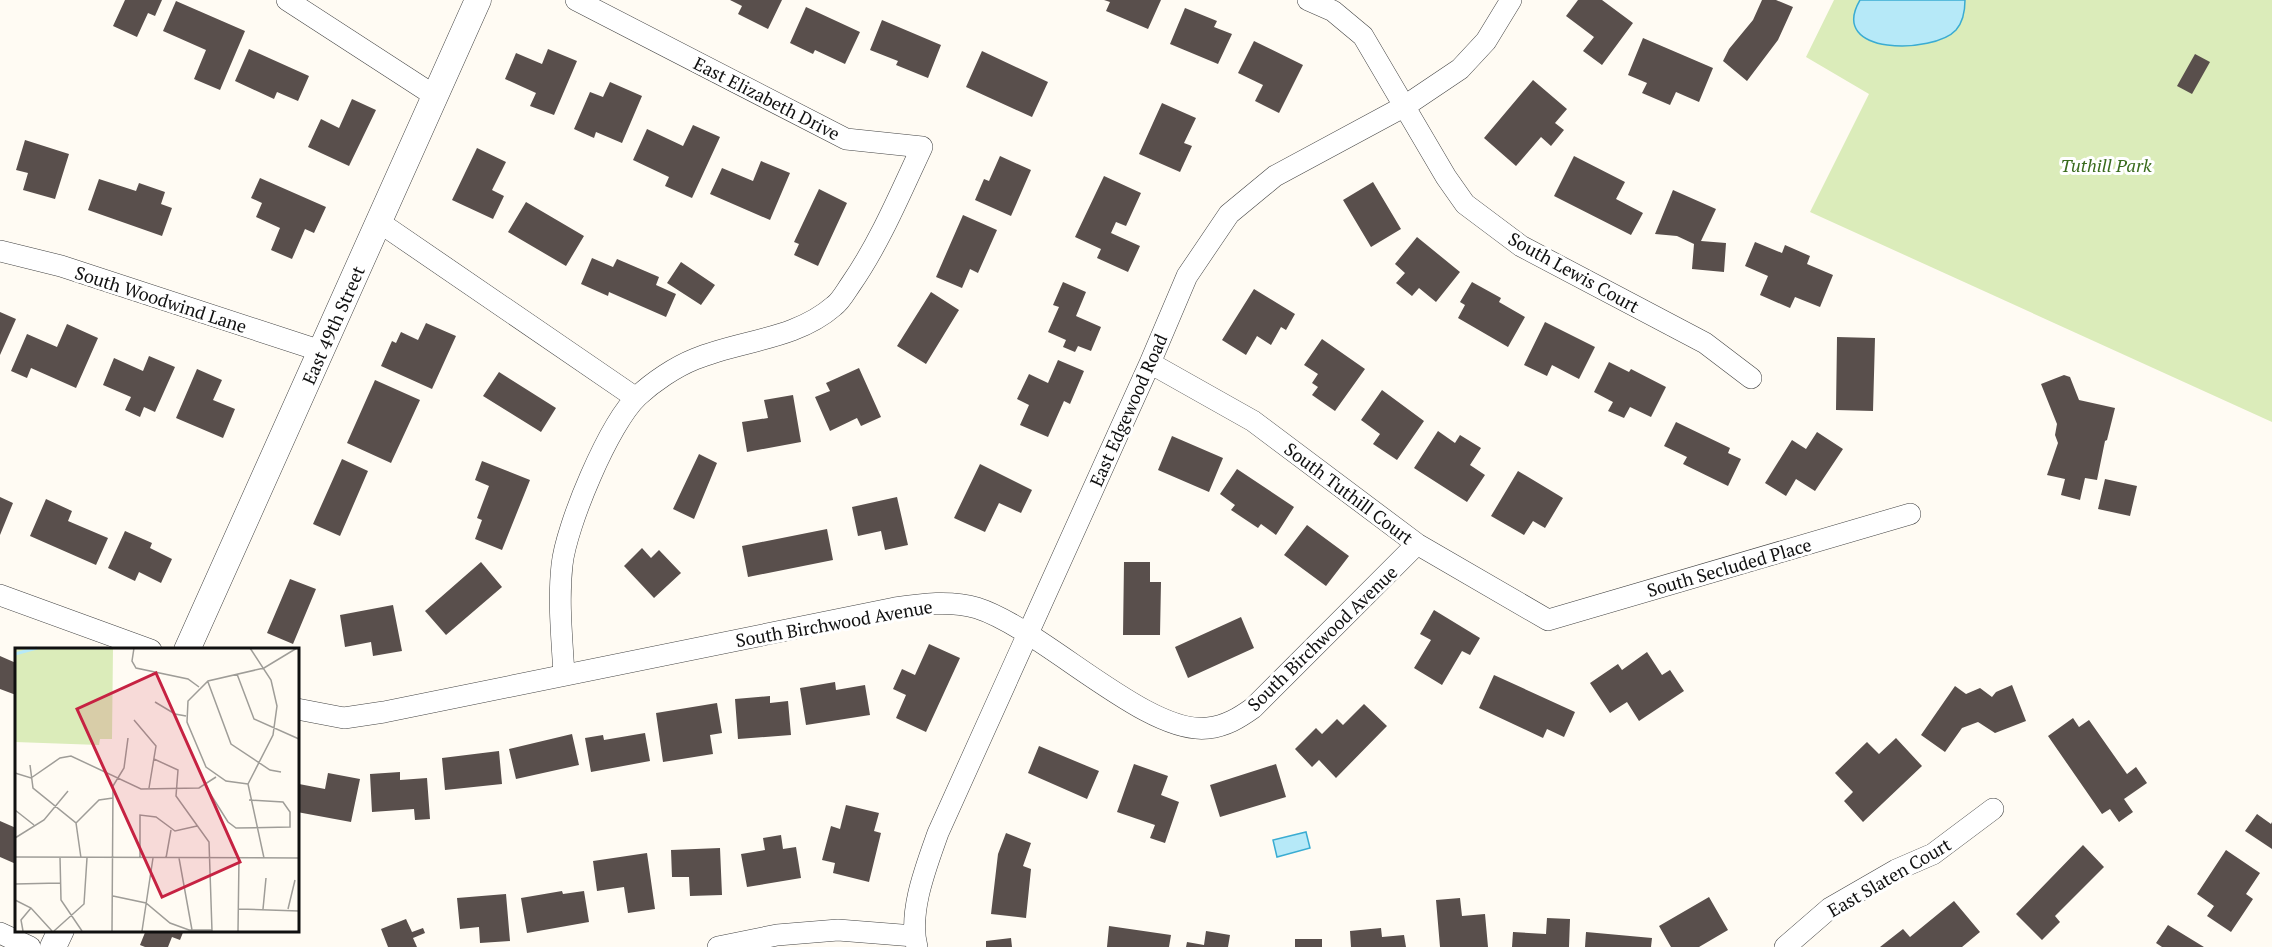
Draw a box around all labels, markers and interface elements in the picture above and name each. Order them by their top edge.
street label: East Elizabeth Drive [690,51,844,145]
park label: Tuthill Park [2060,153,2152,177]
street label: South Lewis Court [1504,226,1644,318]
street label: South Woodwind Lane [72,260,250,338]
street label: East 49th Street [296,262,370,388]
street label: East Edgewood Road [1084,330,1172,490]
street label: South Tuthill Court [1280,437,1419,550]
street label: South Secluded Place [1644,532,1814,602]
street label: South Birchwood Avenue [1242,560,1402,716]
street label: South Birchwood Avenue [734,594,934,652]
inset map [15,648,298,932]
street label: East Slaten Court [1823,832,1955,922]

